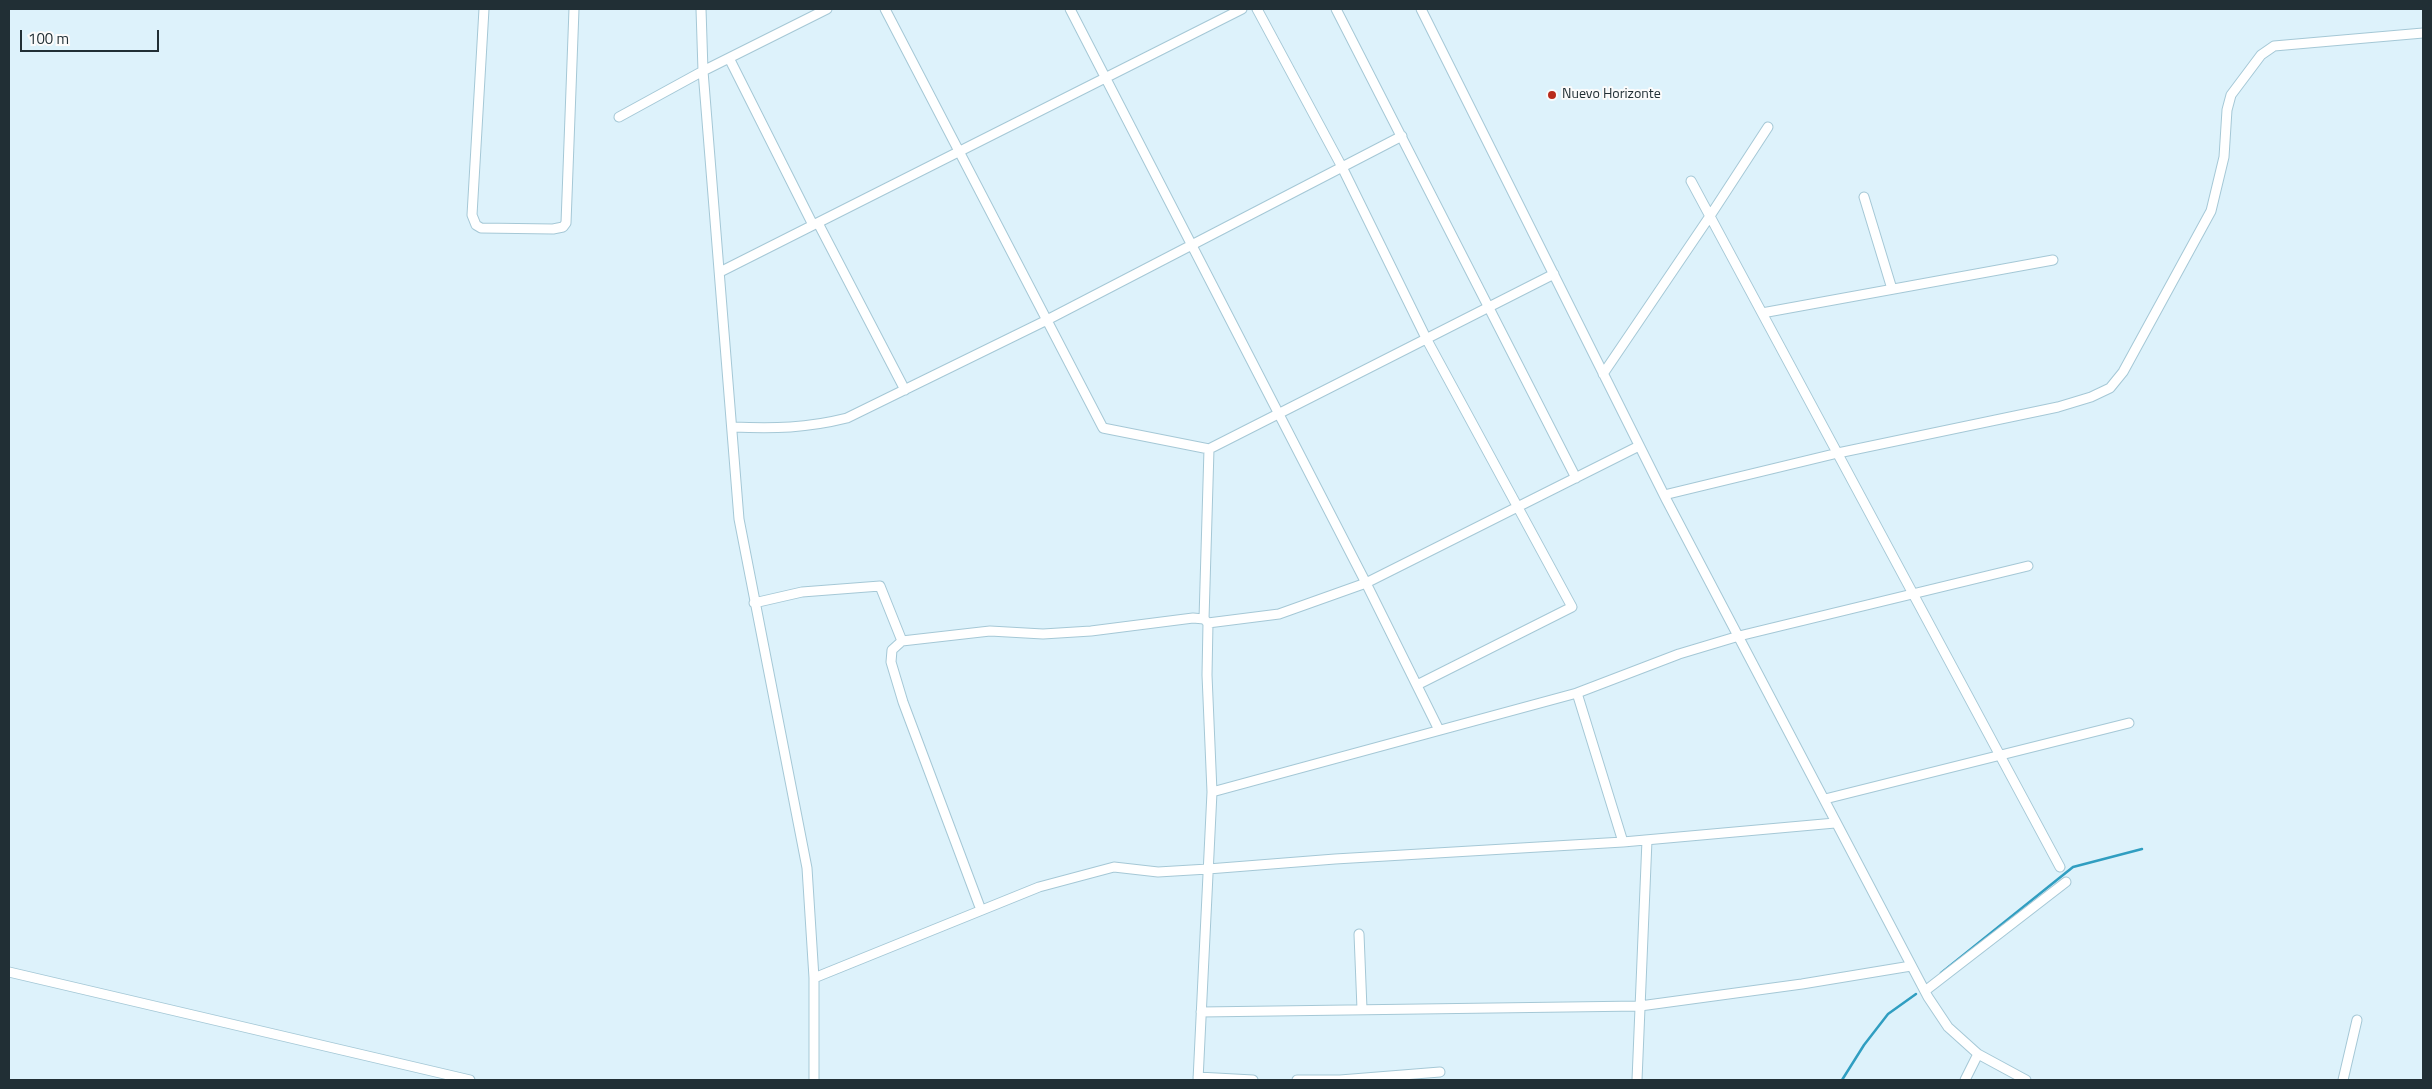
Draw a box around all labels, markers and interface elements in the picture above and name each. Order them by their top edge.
scale bar [22,20,161,52]
text: 100 m [28,27,69,50]
place label: Nuevo Horizonte [1562,87,1661,103]
marker: Nuevo Horizonte [1546,89,1558,101]

